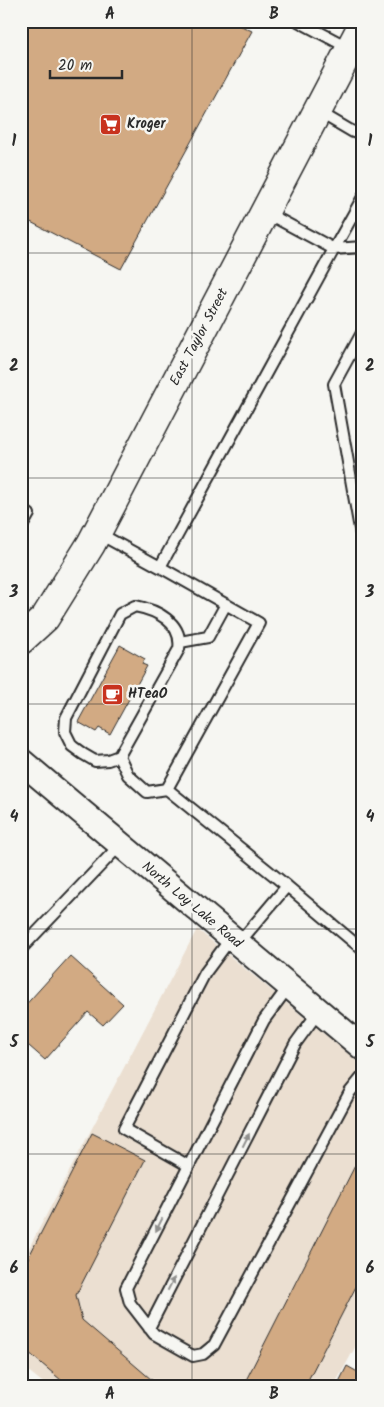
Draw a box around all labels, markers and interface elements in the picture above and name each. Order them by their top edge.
text: A [105,2,115,27]
text: B [269,2,279,27]
scale bar [50,48,122,80]
text: 20 m [58,54,92,78]
supermarket icon: Kroger [99,112,123,136]
place label: Kroger [127,113,166,135]
text: 1 [12,129,17,154]
text: 1 [368,129,373,154]
street label: East Taylor Street [164,284,234,390]
text: 2 [9,354,19,379]
text: 2 [365,354,375,379]
text: 3 [9,580,19,605]
text: 3 [365,580,375,605]
cafe icon: HTeaO [100,682,124,706]
place label: HTeaO [128,683,168,705]
text: 4 [10,805,19,830]
text: 4 [366,805,375,830]
street label: North Loy Lake Road [137,856,248,955]
text: 5 [9,1030,20,1055]
text: 5 [365,1030,376,1055]
one-way arrow [242,1133,250,1147]
one-way arrow [155,1217,163,1232]
text: 6 [10,1256,19,1281]
text: 6 [366,1256,375,1281]
one-way arrow [167,1277,175,1291]
text: A [105,1382,115,1407]
text: B [269,1382,279,1407]

